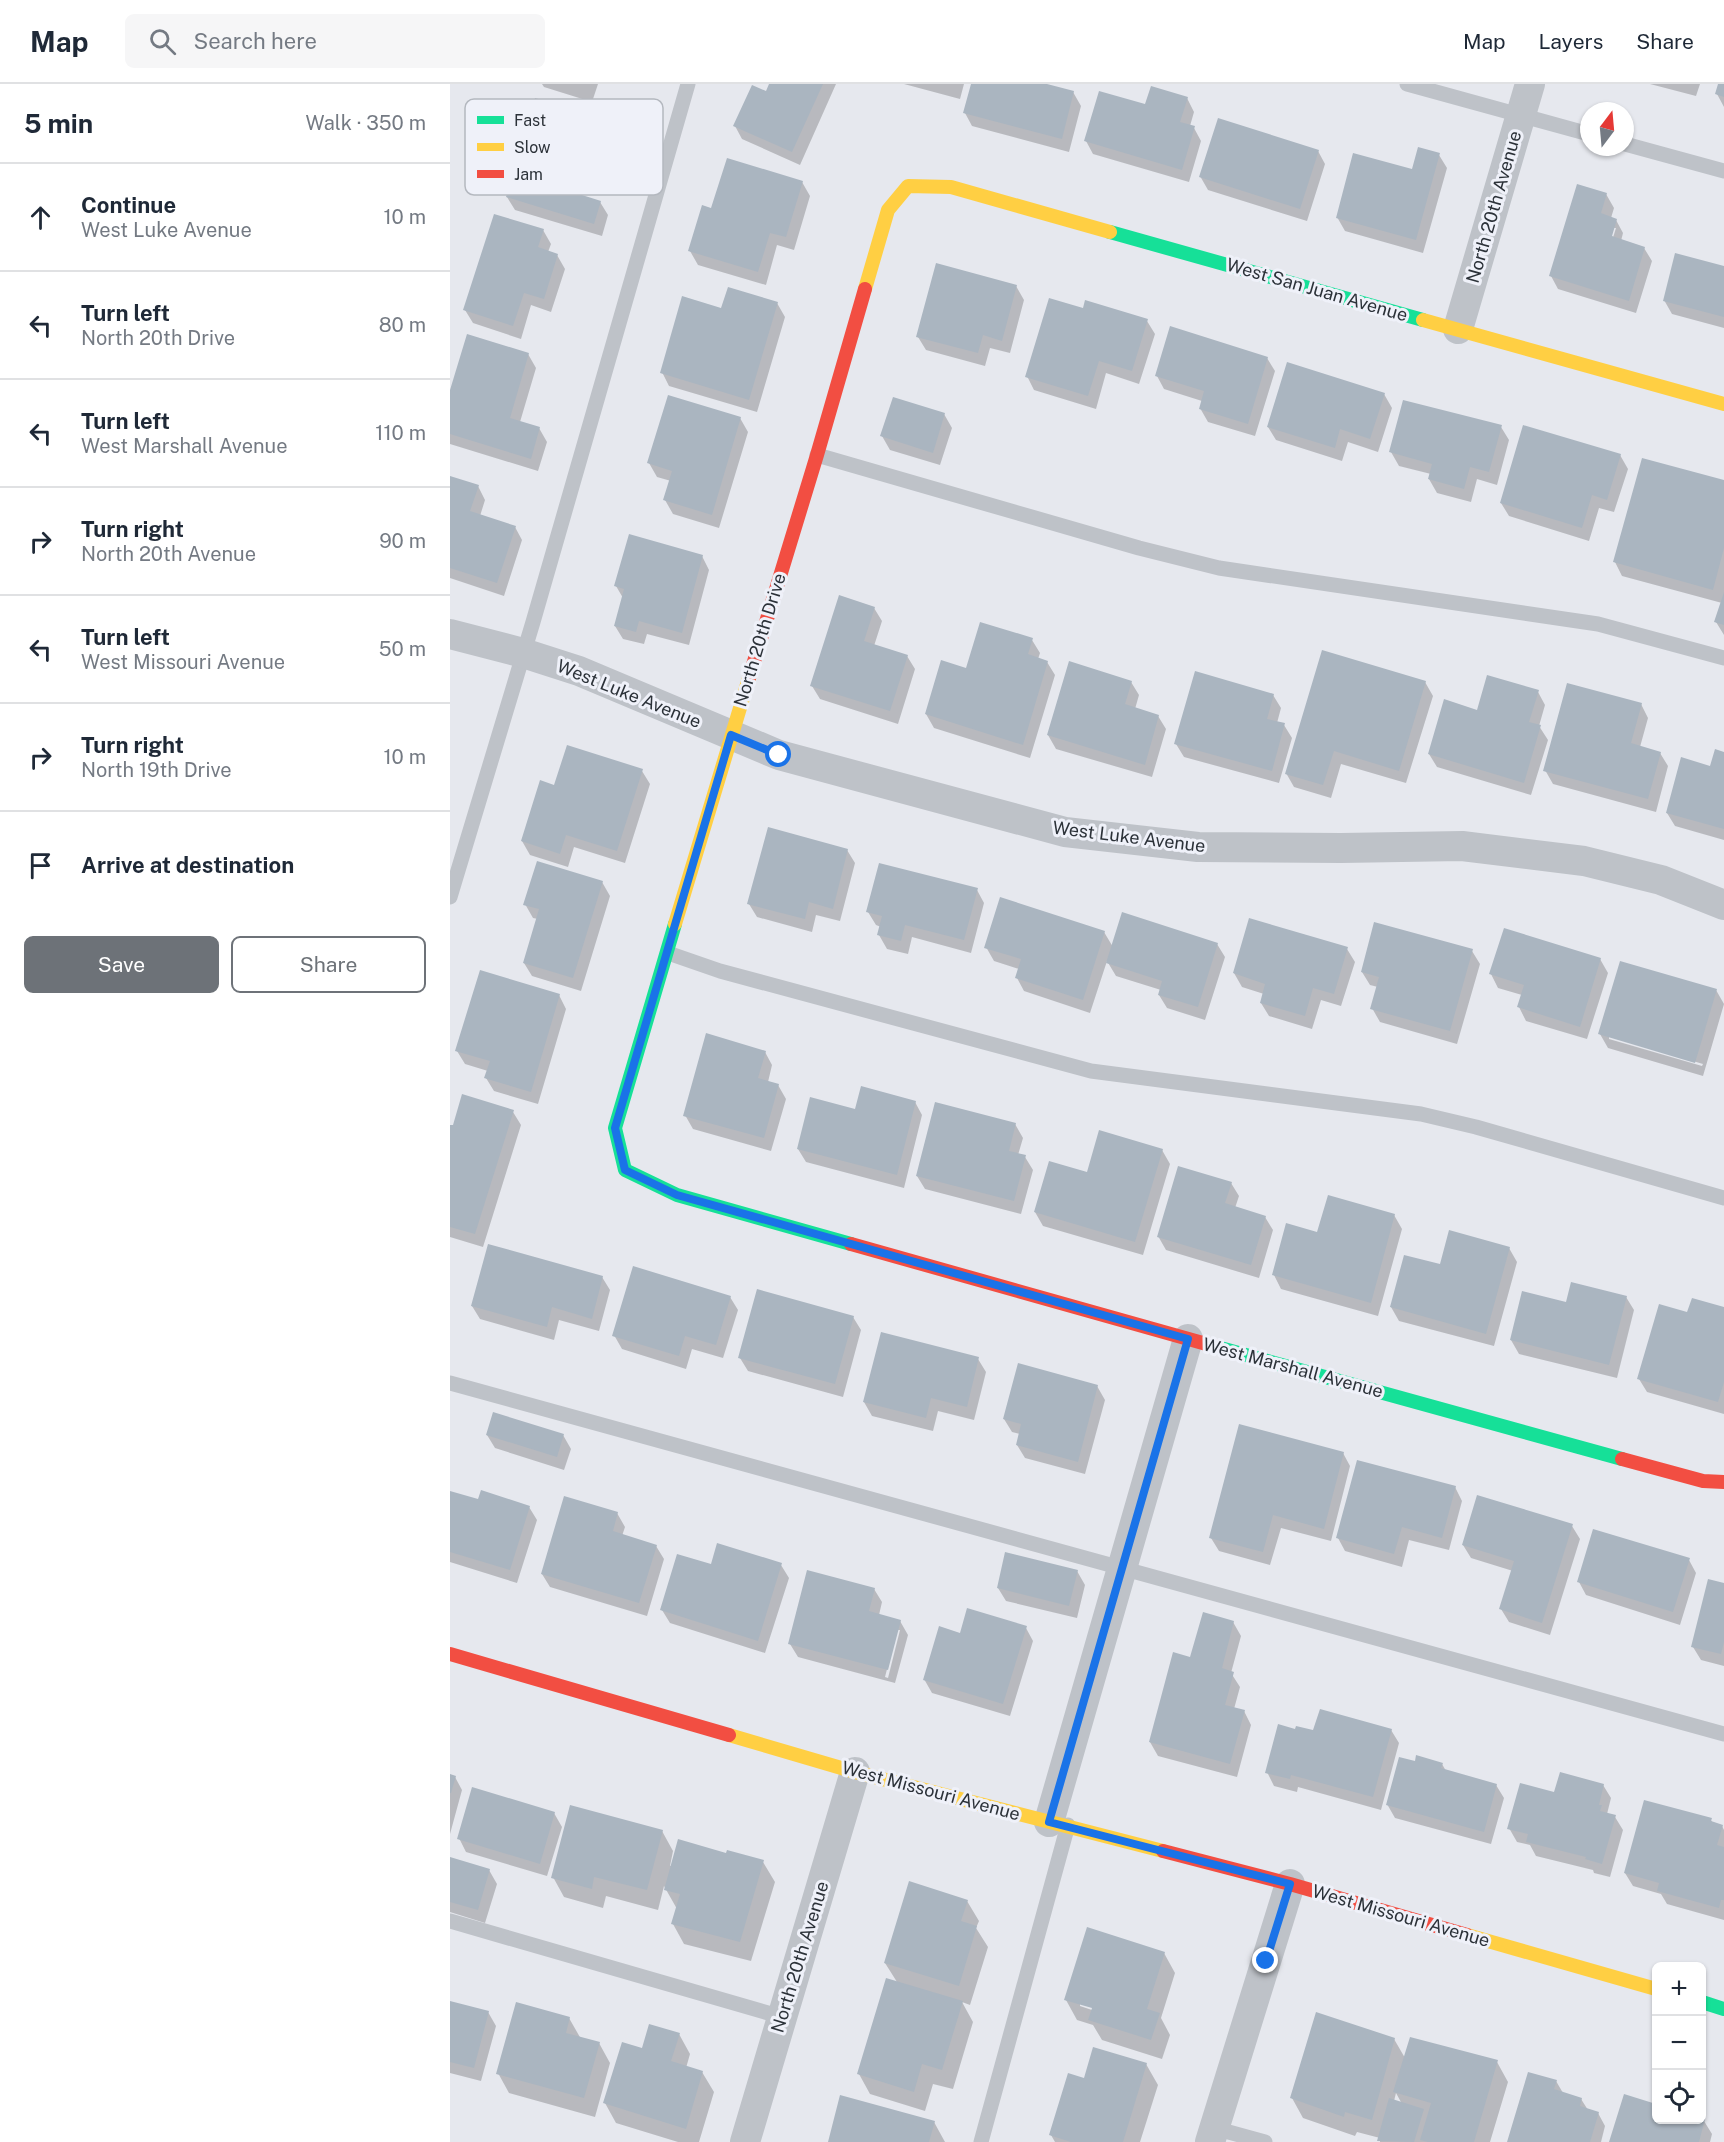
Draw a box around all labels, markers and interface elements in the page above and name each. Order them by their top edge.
search box [125,14,545,68]
text: Map [30,25,89,58]
icon: search [146,25,179,58]
text: Search here [194,28,317,54]
text: Map [1463,29,1506,54]
text: Layers [1539,29,1603,54]
text: Share [1636,29,1694,54]
legend [465,99,663,195]
north arrow [1580,102,1634,156]
text: 5 min [24,108,93,139]
text: Walk · 350 m [306,111,426,135]
text: Fast [514,111,546,130]
street label: North 20th Avenue [1462,128,1525,285]
text: Slow [514,138,551,157]
text: Jam [514,165,543,184]
text: Continue [81,192,176,218]
icon: ahead [24,201,57,234]
text: 10 m [383,205,426,229]
text: West Luke Avenue [81,218,252,242]
street label: West San Juan Avenue [1224,254,1410,325]
text: Turn left [81,300,170,326]
icon: left [24,309,57,342]
text: 80 m [379,313,426,337]
text: North 20th Drive [81,326,235,350]
text: Turn left [81,408,170,434]
icon: left [24,417,57,450]
text: 110 m [375,421,426,445]
text: West Marshall Avenue [81,434,287,458]
text: Turn right [81,516,184,542]
icon: right [24,525,57,558]
text: 90 m [379,529,426,553]
text: North 20th Avenue [81,542,256,566]
street label: North 20th Drive [729,570,790,709]
text: Turn left [81,624,170,650]
icon: left [24,633,57,666]
text: 50 m [379,637,426,661]
text: West Missouri Avenue [81,650,285,674]
street label: West Luke Avenue [554,655,704,732]
text: Turn right [81,732,184,758]
icon: right [24,741,57,774]
route start [765,741,791,767]
text: 10 m [383,745,426,769]
text: North 19th Drive [81,758,232,782]
street label: West Luke Avenue [1051,817,1207,856]
icon: arrive [24,849,57,882]
text: Arrive at destination [81,852,294,878]
button: Save [24,936,219,993]
button: Share [231,936,426,993]
street label: West Marshall Avenue [1201,1333,1386,1402]
street label: West Missouri Avenue [840,1757,1023,1824]
street label: North 20th Avenue [766,1878,833,2035]
street label: West Missouri Avenue [1310,1880,1492,1951]
route end [1252,1947,1278,1973]
map controls [1652,1962,1706,2124]
button: + [1652,1962,1706,2016]
button: − [1652,2016,1706,2070]
button: locate [1652,2070,1706,2124]

